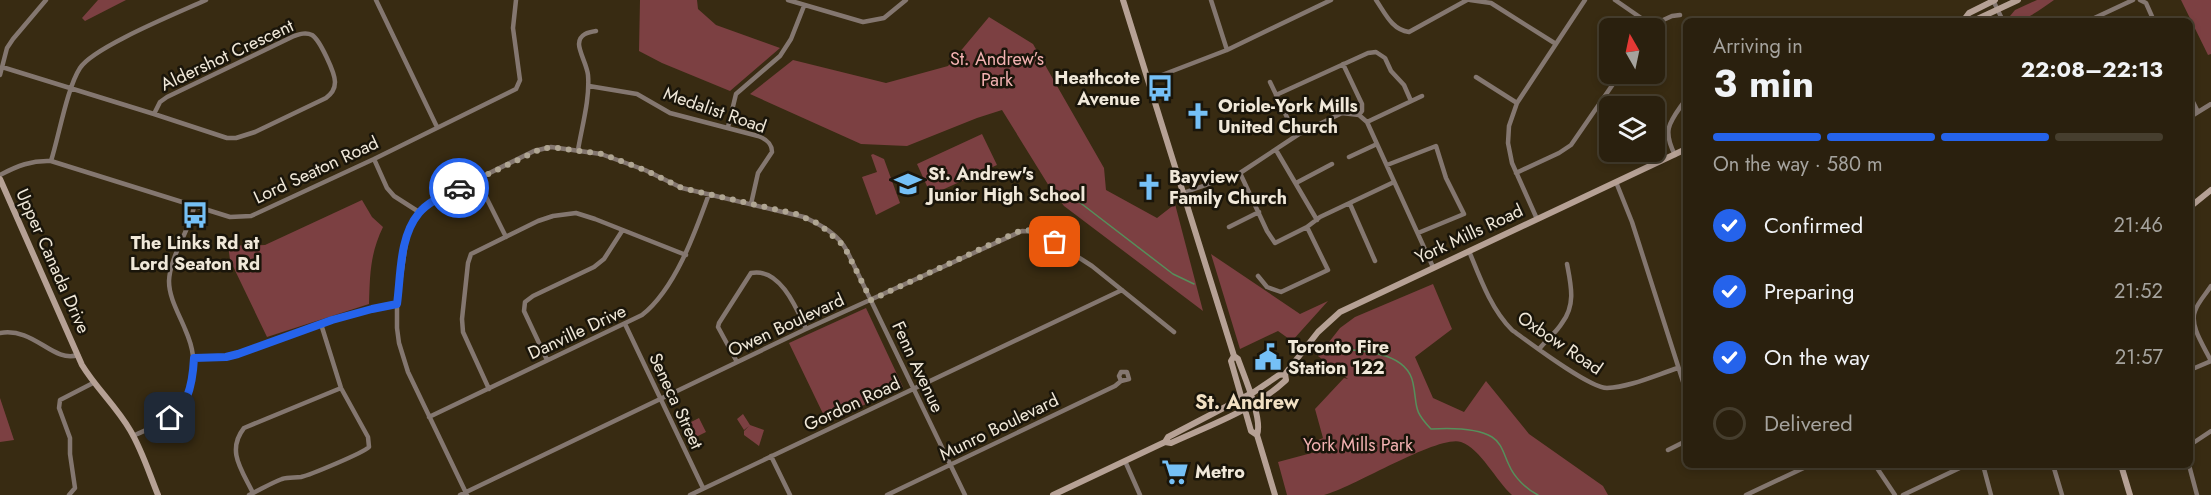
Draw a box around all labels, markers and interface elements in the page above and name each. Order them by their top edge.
street label: Aldershot Crescent [156,12,299,97]
north arrow [1599,18,1665,84]
map controls [1599,18,1665,162]
text: Arriving in [1713,32,1803,61]
park label: St. Andrew’s Park [950,46,1044,93]
text: 22:08–22:13 [2021,53,2163,85]
text: 3 min [1713,55,1814,112]
place label: Heathcote Avenue [1054,65,1140,112]
bus stop icon: Heathcote Avenue [1145,73,1175,103]
street label: Medalist Road [660,80,770,140]
place label: Oriole-York Mills United Church [1218,93,1358,140]
button: layers [1599,96,1665,162]
church icon: Oriole-York Mills United Church [1183,101,1213,131]
street label: Lord Seaton Road [249,130,383,210]
text: On the way · 580 m [1713,150,1883,179]
courier [429,158,489,218]
place label: St. Andrew's Junior High School [925,161,1085,208]
place label: Bayview Family Church [1169,164,1287,211]
school or university icon: St. Andrew's Junior High School [893,169,923,199]
icon: car [443,172,476,205]
church icon: Bayview Family Church [1134,172,1164,202]
street label: Upper Canada Drive [9,184,97,338]
street label: York Mills Road [1411,198,1527,270]
bus stop icon: The Links Rd at Lord Seaton Rd [180,200,210,230]
icon: check [1713,209,1746,242]
text: Confirmed [1764,209,1863,241]
text: 21:46 [2113,211,2163,240]
pin [1029,216,1080,267]
icon: bag [1038,225,1071,258]
place label: The Links Rd at Lord Seaton Rd [130,230,260,277]
icon: check [1713,275,1746,308]
text: Preparing [1764,275,1855,307]
text: 21:52 [2114,277,2163,306]
street label: Owen Boulevard [723,287,849,363]
street label: Danville Drive [524,298,630,366]
street label: Oxbow Road [1512,305,1608,381]
street label: Fenn Avenue [885,317,951,417]
place label: Toronto Fire Station 122 [1288,334,1389,381]
icon: check [1713,341,1746,374]
text: On the way [1764,341,1869,373]
public building icon: Toronto Fire Station 122 [1253,342,1283,372]
text: 21:57 [2115,343,2163,372]
street label: Seneca Street [642,349,710,454]
street label: Gordon Road [800,370,904,438]
street label: Munro Boulevard [935,387,1063,467]
district label: St. Andrew [1195,388,1300,417]
pin [144,392,195,443]
icon: home [153,401,186,434]
text: Delivered [1764,407,1853,439]
park label: York Mills Park [1303,432,1413,458]
supermarket icon: Metro [1160,457,1190,487]
place label: Metro [1195,459,1245,485]

